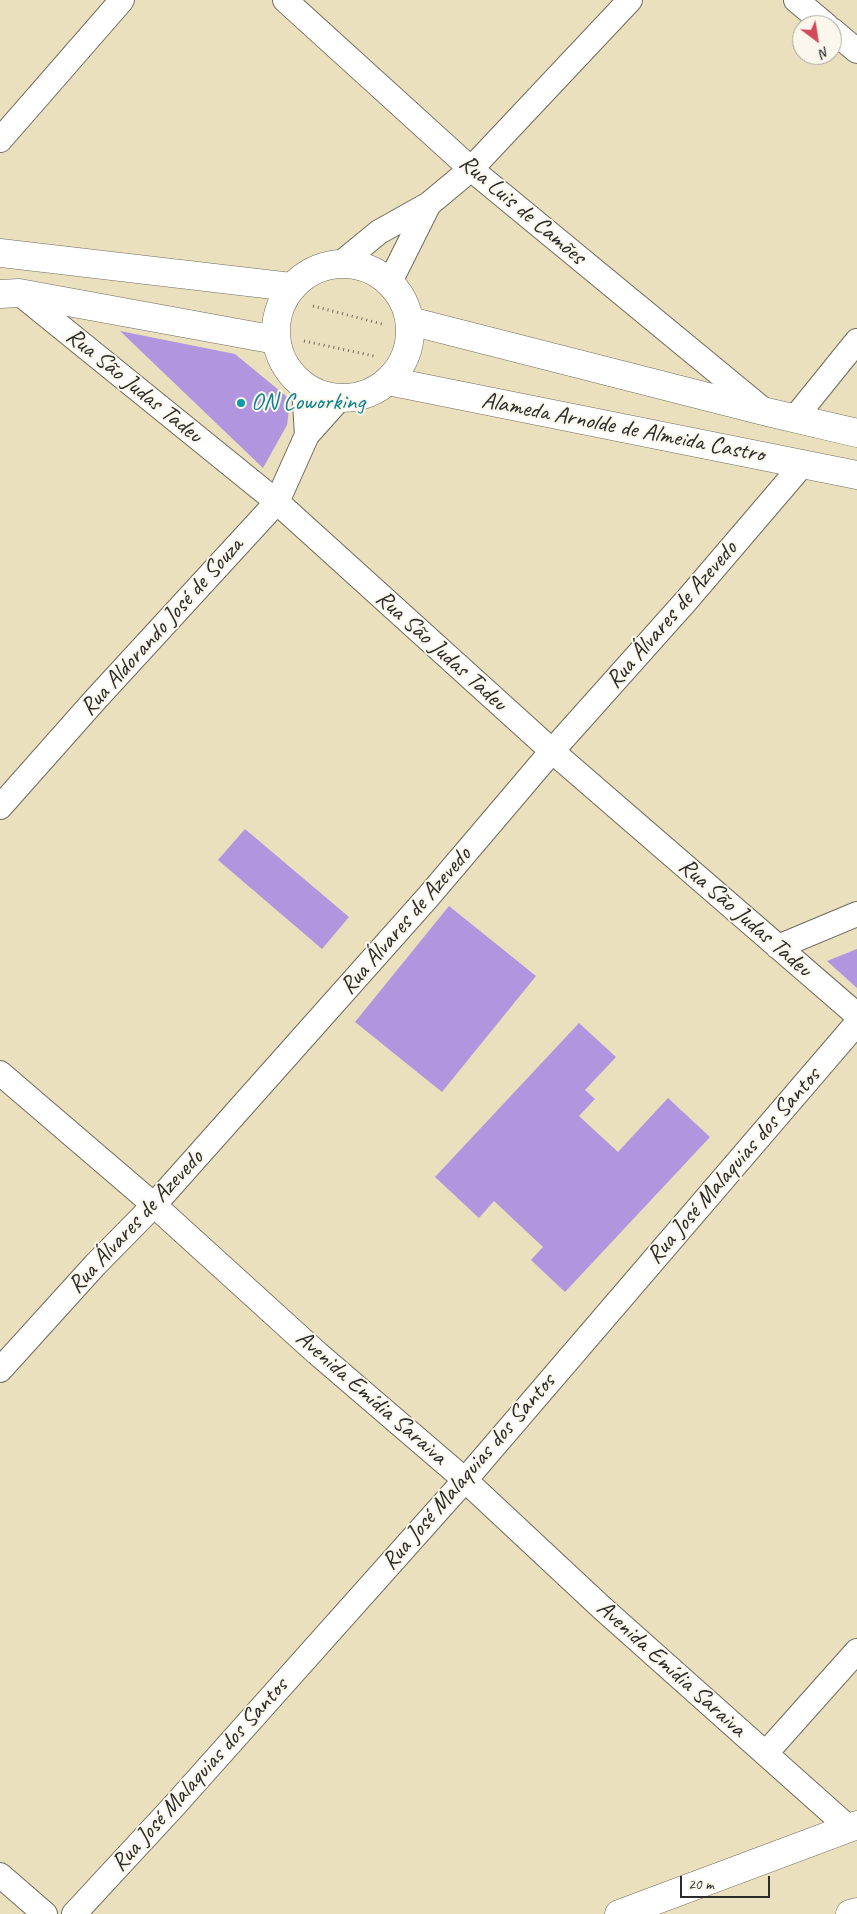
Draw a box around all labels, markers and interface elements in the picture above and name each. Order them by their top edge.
north arrow [792,15,842,65]
text: N [816,43,833,62]
street label: Rua Luis de Camões [453,149,591,271]
street label: Rua São Judas Tadeu [60,322,208,450]
street label: Alameda Arnolde de Almeida Castro [479,386,767,470]
place label: ON Coworking [251,389,365,417]
marker: ON Coworking [235,397,247,409]
street label: Rua Aldorando José de Souza [74,532,250,722]
street label: Rua Álvares de Azevedo [600,535,744,695]
street label: Rua São Judas Tadeu [369,584,513,718]
street label: Rua Álvares de Azevedo [334,841,478,1001]
street label: Rua São Judas Tadeu [672,852,818,984]
street label: Rua José Malaquias dos Santos [641,1062,827,1270]
street label: Rua Álvares de Azevedo [62,1144,210,1300]
street label: Avenida Emídia Saraiva [289,1324,453,1472]
street label: Rua José Malaquias dos Santos [376,1368,562,1576]
street label: Avenida Emídia Saraiva [590,1594,752,1744]
street label: Rua José Malaquias dos Santos [105,1672,295,1878]
scale bar [682,1866,772,1898]
text: 20 m [688,1875,714,1894]

